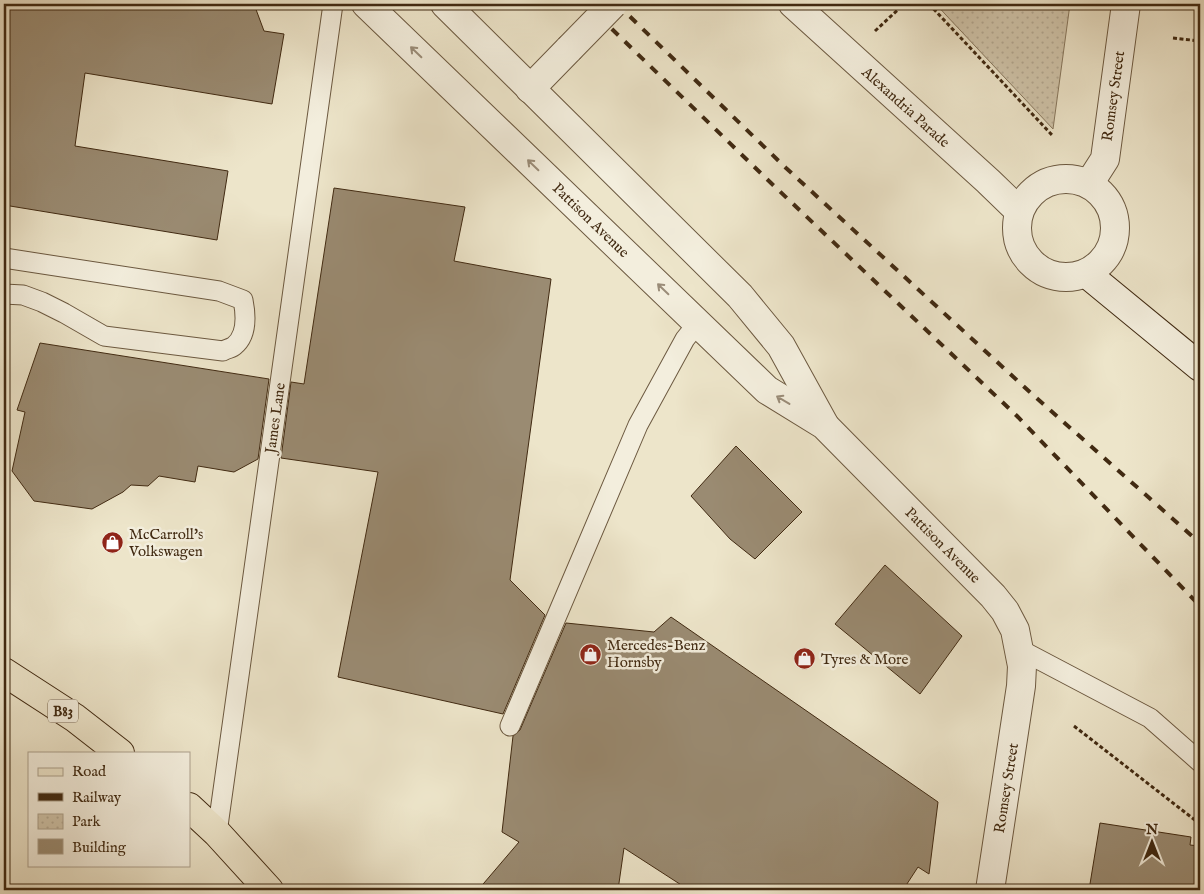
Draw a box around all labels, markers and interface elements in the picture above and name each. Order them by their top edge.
one-way arrow [410,46,422,58]
street label: Romsey Street [1098,50,1129,142]
street label: Alexandria Parade [857,62,954,152]
one-way arrow [527,159,539,171]
street label: Pattison Avenue [548,179,633,262]
one-way arrow [657,283,669,295]
street label: James Lane [261,381,290,457]
one-way arrow [776,394,790,404]
street label: Pattison Avenue [901,503,985,587]
place label: McCarroll's Volkswagen [128,525,203,561]
shop icon: McCarroll's Volkswagen [101,531,125,555]
place label: Mercedes-Benz Hornsby [607,636,706,672]
shop icon: Mercedes-Benz Hornsby [579,642,603,666]
shop icon: Tyres & More [793,647,817,671]
place label: Tyres & More [821,650,909,669]
road number: B83 [48,699,78,722]
street label: Romsey Street [990,742,1023,835]
legend [28,752,190,866]
text: Road [72,762,107,781]
text: Railway [72,788,122,807]
text: Park [72,812,102,831]
north arrow [1126,816,1176,866]
text: N [1145,821,1158,839]
text: Building [72,838,127,857]

